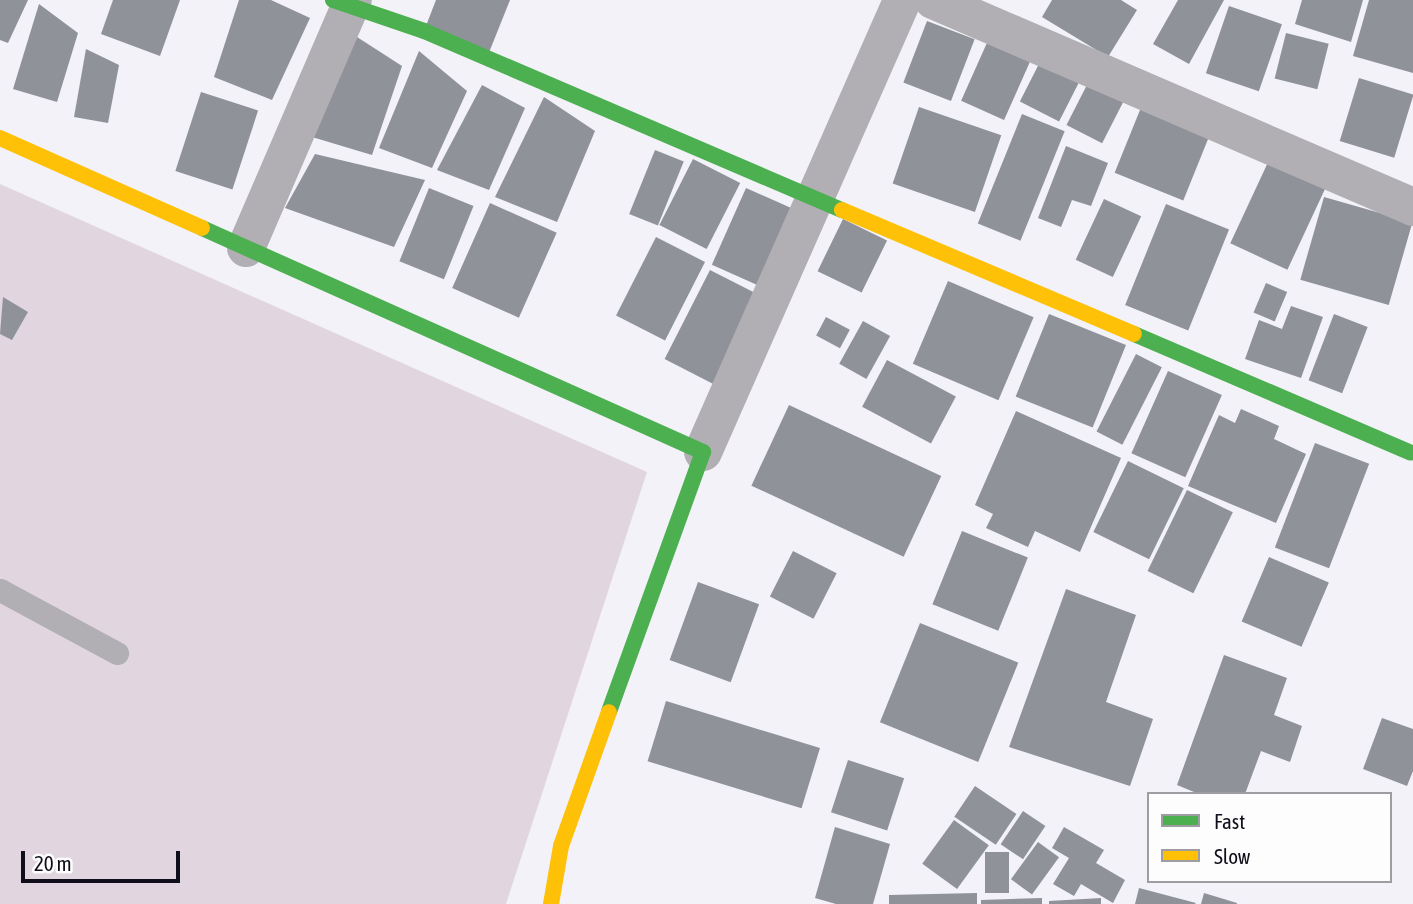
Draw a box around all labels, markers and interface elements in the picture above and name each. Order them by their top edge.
legend [1147,792,1392,883]
text: Fast [1214,809,1245,833]
scale bar [24,838,184,882]
text: Slow [1214,844,1250,868]
text: 20 m [34,851,72,875]

